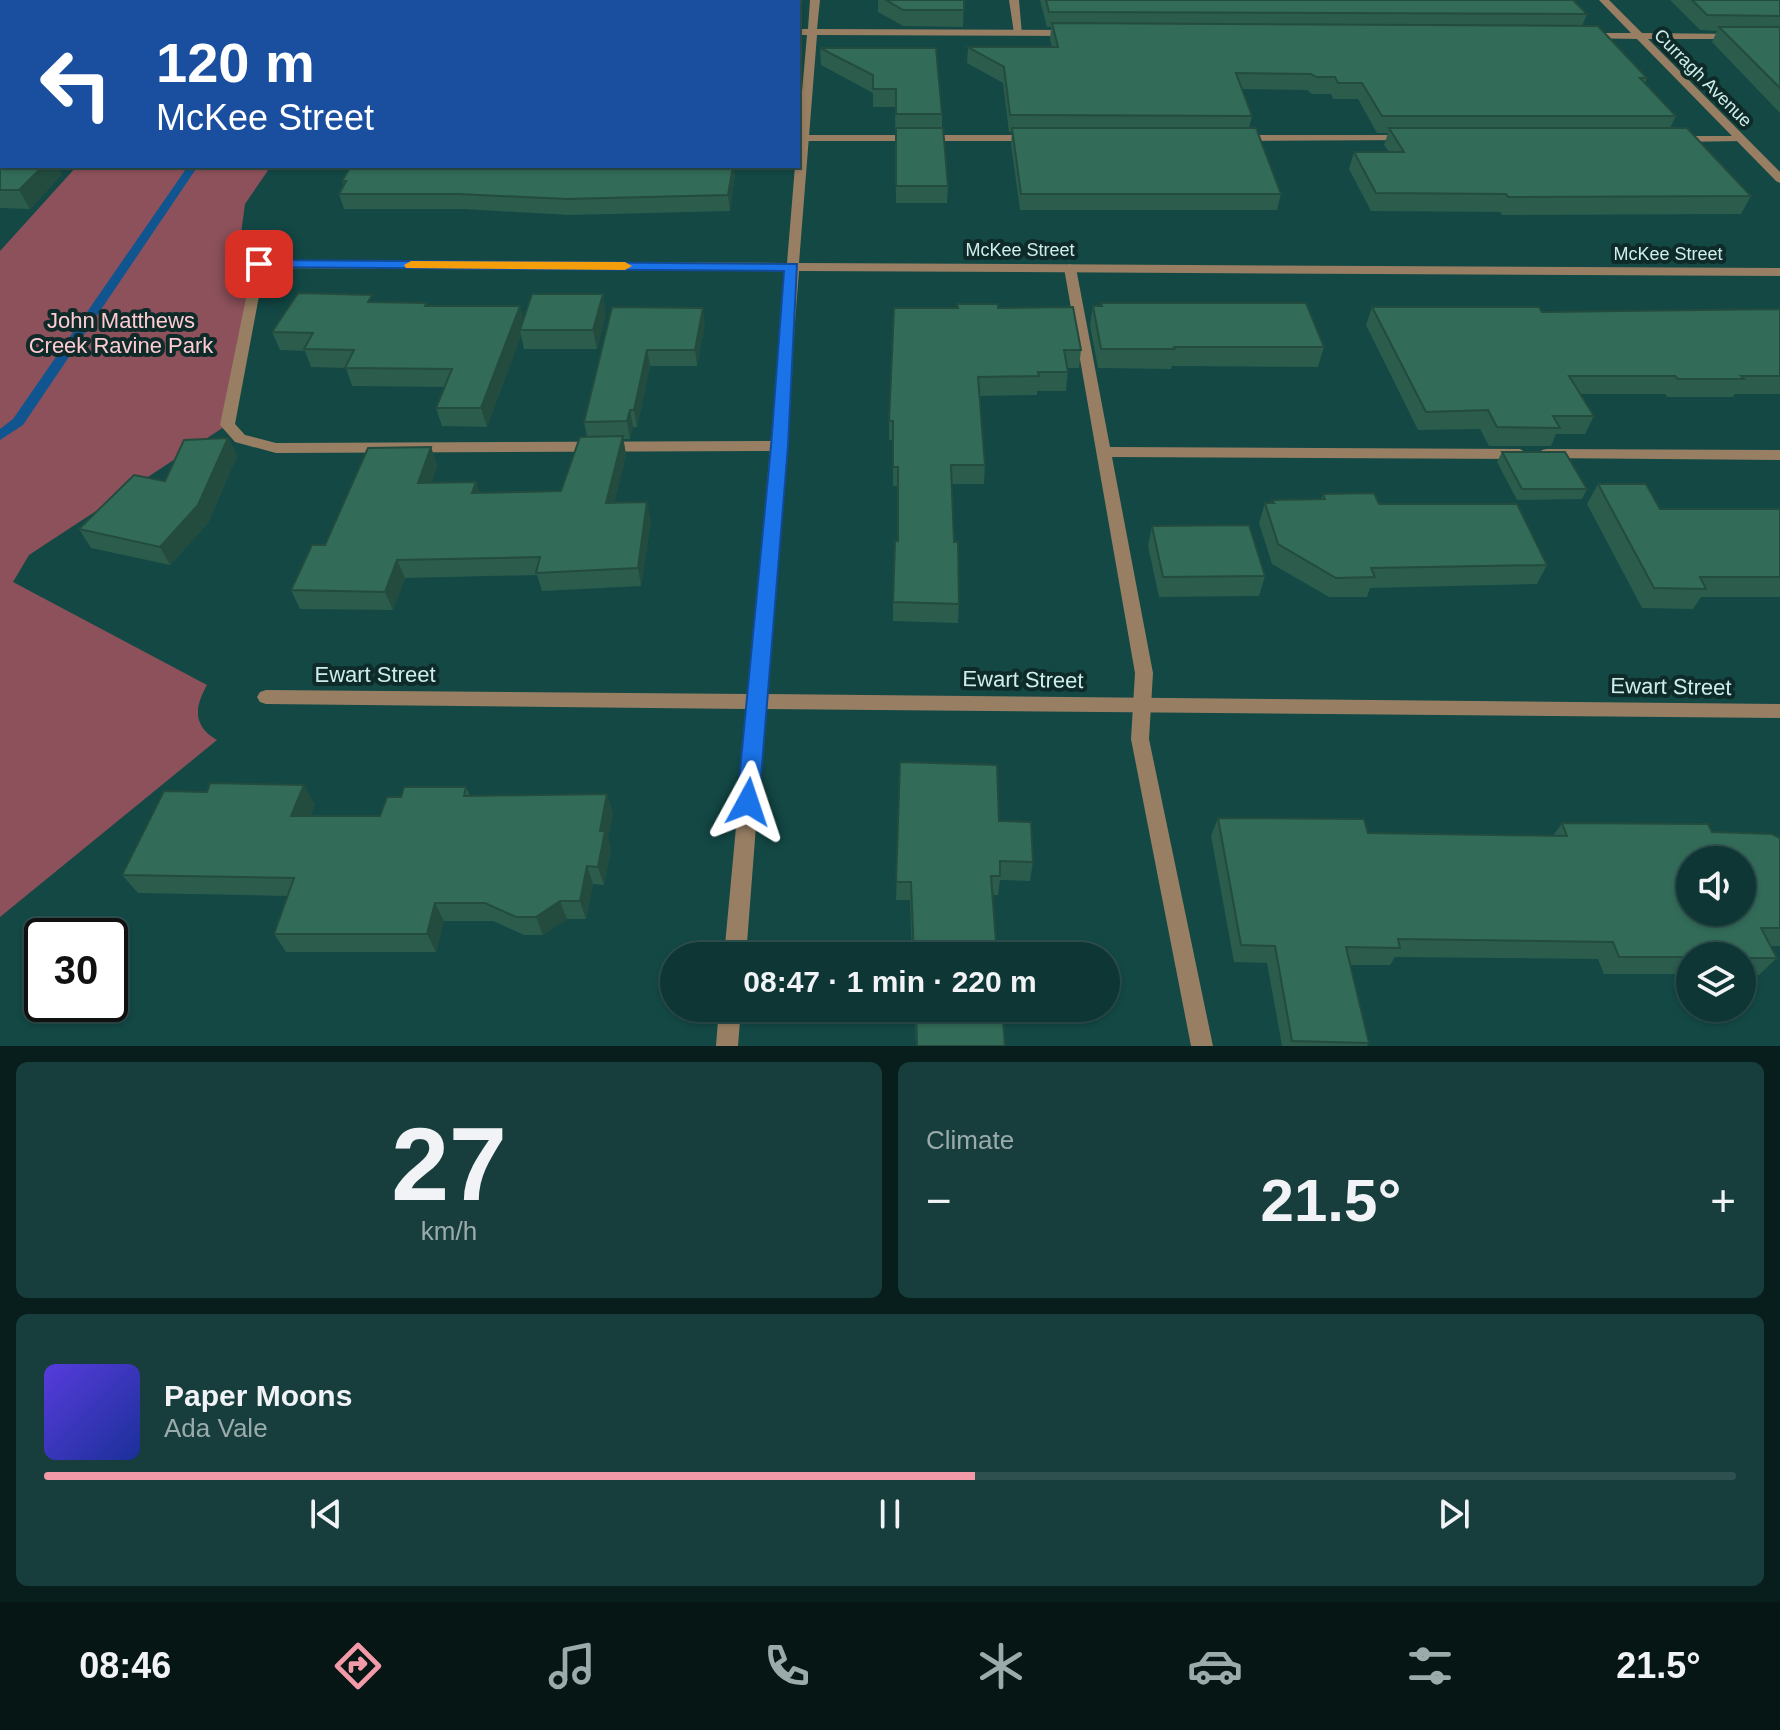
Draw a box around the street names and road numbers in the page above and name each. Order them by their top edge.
street label: Curragh Avenue [1650,25,1756,131]
street label: McKee Street [965,240,1075,260]
street label: McKee Street [1613,244,1723,264]
street label: Ewart Street [314,662,436,687]
street label: Ewart Street [962,666,1084,693]
street label: Ewart Street [1610,673,1732,700]

